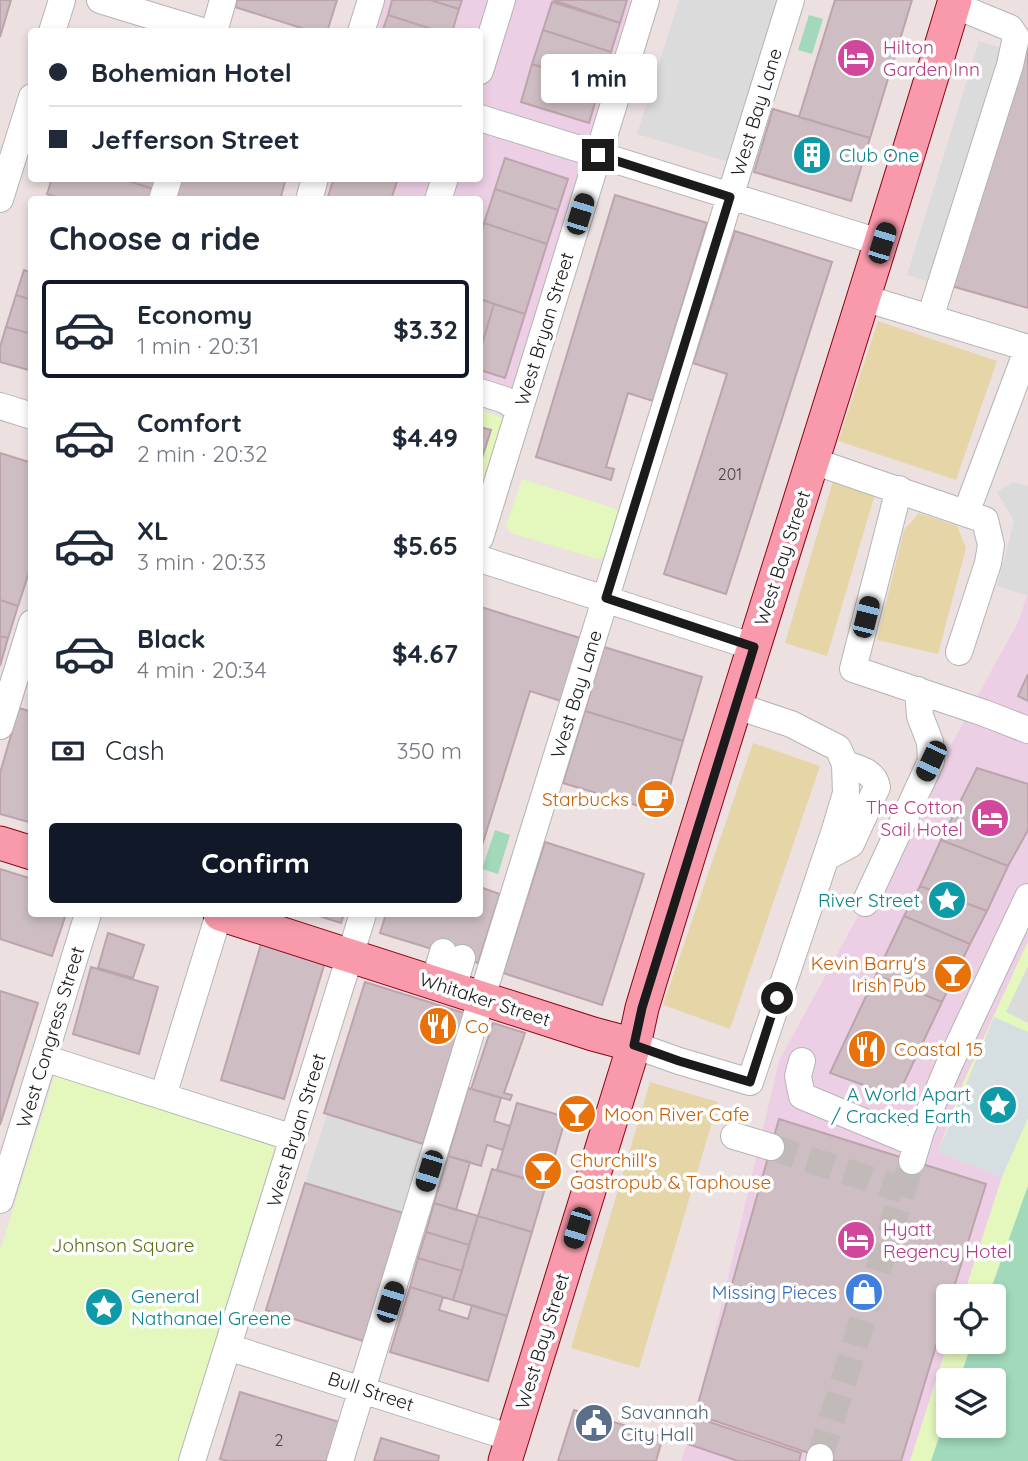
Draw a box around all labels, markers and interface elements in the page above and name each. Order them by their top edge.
place label: Hilton Garden Inn [883,35,980,81]
hotel icon: Hilton Garden Inn [835,37,877,79]
street label: West Bay Lane [725,45,787,179]
callout: 1 min [540,54,656,102]
text: Bohemian Hotel [91,56,292,89]
text: 1 min [571,64,627,93]
text: Jefferson Street [91,123,300,156]
building icon: Club One [791,134,833,176]
route end [582,139,614,171]
place label: Club One [839,143,919,167]
car [564,191,597,237]
text: Choose a ride [49,218,261,258]
car [866,220,899,266]
street label: West Bryan Street [509,249,579,409]
icon: car [53,298,116,361]
text: Economy [137,298,252,331]
text: $3.32 [393,313,458,346]
text: 1 min · 20:31 [137,331,259,360]
icon: car [53,406,116,469]
text: Comfort [137,406,242,439]
text: $4.49 [392,421,458,454]
text: 2 min · 20:32 [137,439,268,468]
house number: 201 [718,464,742,484]
street label: West Bay Street [749,487,815,629]
icon: car [53,514,116,577]
text: XL [137,514,169,547]
text: $5.65 [393,529,458,562]
text: 3 min · 20:33 [137,547,266,576]
car [851,594,882,640]
icon: car [53,622,116,685]
text: Black [137,622,206,655]
street label: West Bay Lane [545,627,607,761]
text: $4.67 [392,637,458,670]
text: 4 min · 20:34 [137,655,267,684]
icon: cash [49,732,87,770]
text: Cash [105,734,165,767]
text: 350 m [396,736,462,765]
car [913,738,950,784]
cafe icon: Starbucks [635,778,677,820]
place label: Starbucks [542,787,629,811]
place label: The Cotton Sail Hotel [866,795,963,841]
hotel icon: The Cotton Sail Hotel [969,797,1011,839]
button: Confirm [49,823,462,903]
place icon: River Street [926,879,968,921]
place label: River Street [818,888,920,912]
street label: West Congress Street [11,943,89,1131]
place label: Kevin Barry's Irish Pub [811,951,926,997]
bar icon: Kevin Barry's Irish Pub [932,953,974,995]
street label: Whitaker Street [417,967,553,1031]
route start [761,982,793,1014]
restaurant icon: Co [417,1005,459,1047]
place label: Co [465,1014,489,1038]
restaurant icon: Coastal 15 [846,1028,888,1070]
place label: Coastal 15 [894,1037,983,1061]
street label: West Bryan Street [261,1050,331,1210]
place label: A World Apart / Cracked Earth [831,1082,971,1128]
place icon: A World Apart / Cracked Earth [977,1084,1019,1126]
bar icon: Moon River Cafe [556,1093,598,1135]
place label: Moon River Cafe [604,1102,750,1126]
car [413,1148,446,1194]
place label: Churchill's Gastropub & Taphouse [570,1148,771,1194]
bar icon: Churchill's Gastropub & Taphouse [522,1150,564,1192]
car [561,1205,594,1251]
place label: Hyatt Regency Hotel [883,1217,1012,1263]
hotel icon: Hyatt Regency Hotel [835,1219,877,1261]
park label: Johnson Square [52,1233,194,1257]
street label: West Bay Street [510,1270,574,1412]
shop icon: Missing Pieces [843,1271,885,1313]
car [374,1279,407,1325]
place label: Missing Pieces [712,1280,837,1304]
place label: General Nathanael Greene [131,1284,291,1330]
map controls [936,1284,1006,1438]
button: locate [936,1284,1006,1354]
place icon: General Nathanael Greene [83,1286,125,1328]
street label: Bull Street [325,1366,417,1416]
button: layers [936,1368,1006,1438]
place label: Savannah City Hall [621,1400,709,1446]
public building icon: Savannah City Hall [573,1402,615,1444]
house number: 2 [275,1430,284,1450]

